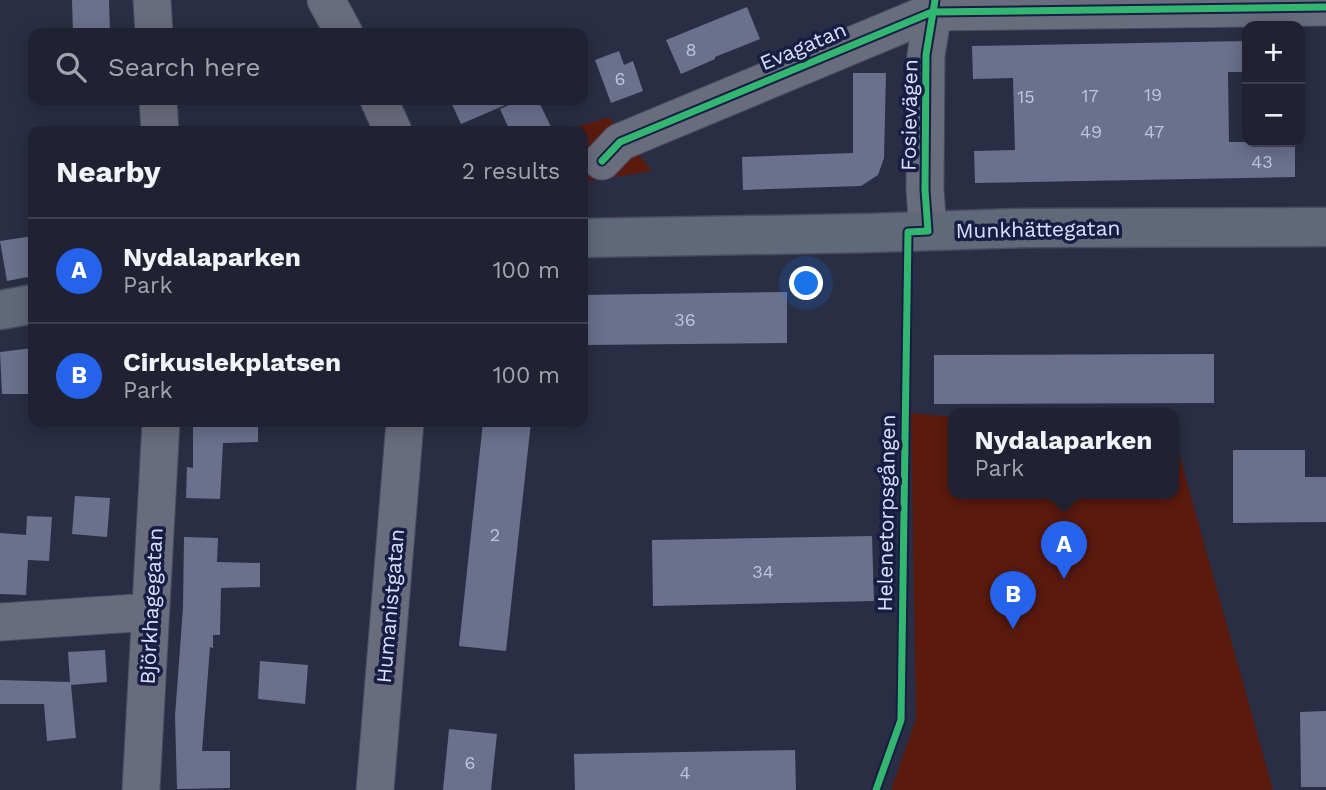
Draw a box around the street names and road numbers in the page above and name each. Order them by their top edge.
street label: Evagatan [756,17,850,75]
street label: Fosievägen [896,59,922,171]
street label: Munkhättegatan [955,215,1121,243]
street label: Helenetorpsgången [872,414,900,612]
street label: Björkhagegatan [134,527,168,685]
street label: Humanistgatan [371,528,409,684]

